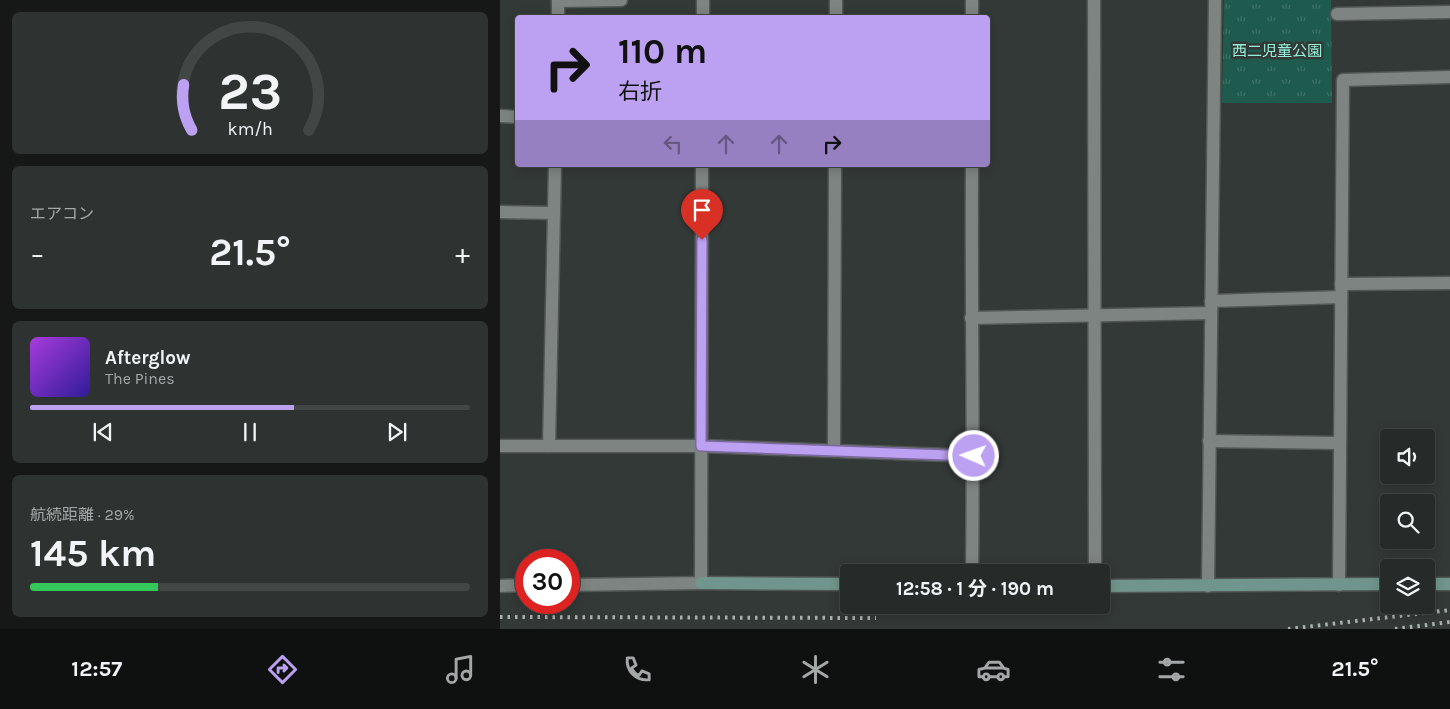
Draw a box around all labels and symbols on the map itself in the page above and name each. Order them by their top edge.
park label: 西二児童公園 [1232,42,1322,60]
pin [681,189,723,240]
position arrow [947,429,999,481]
speed limit sign: 30 [515,549,580,614]

